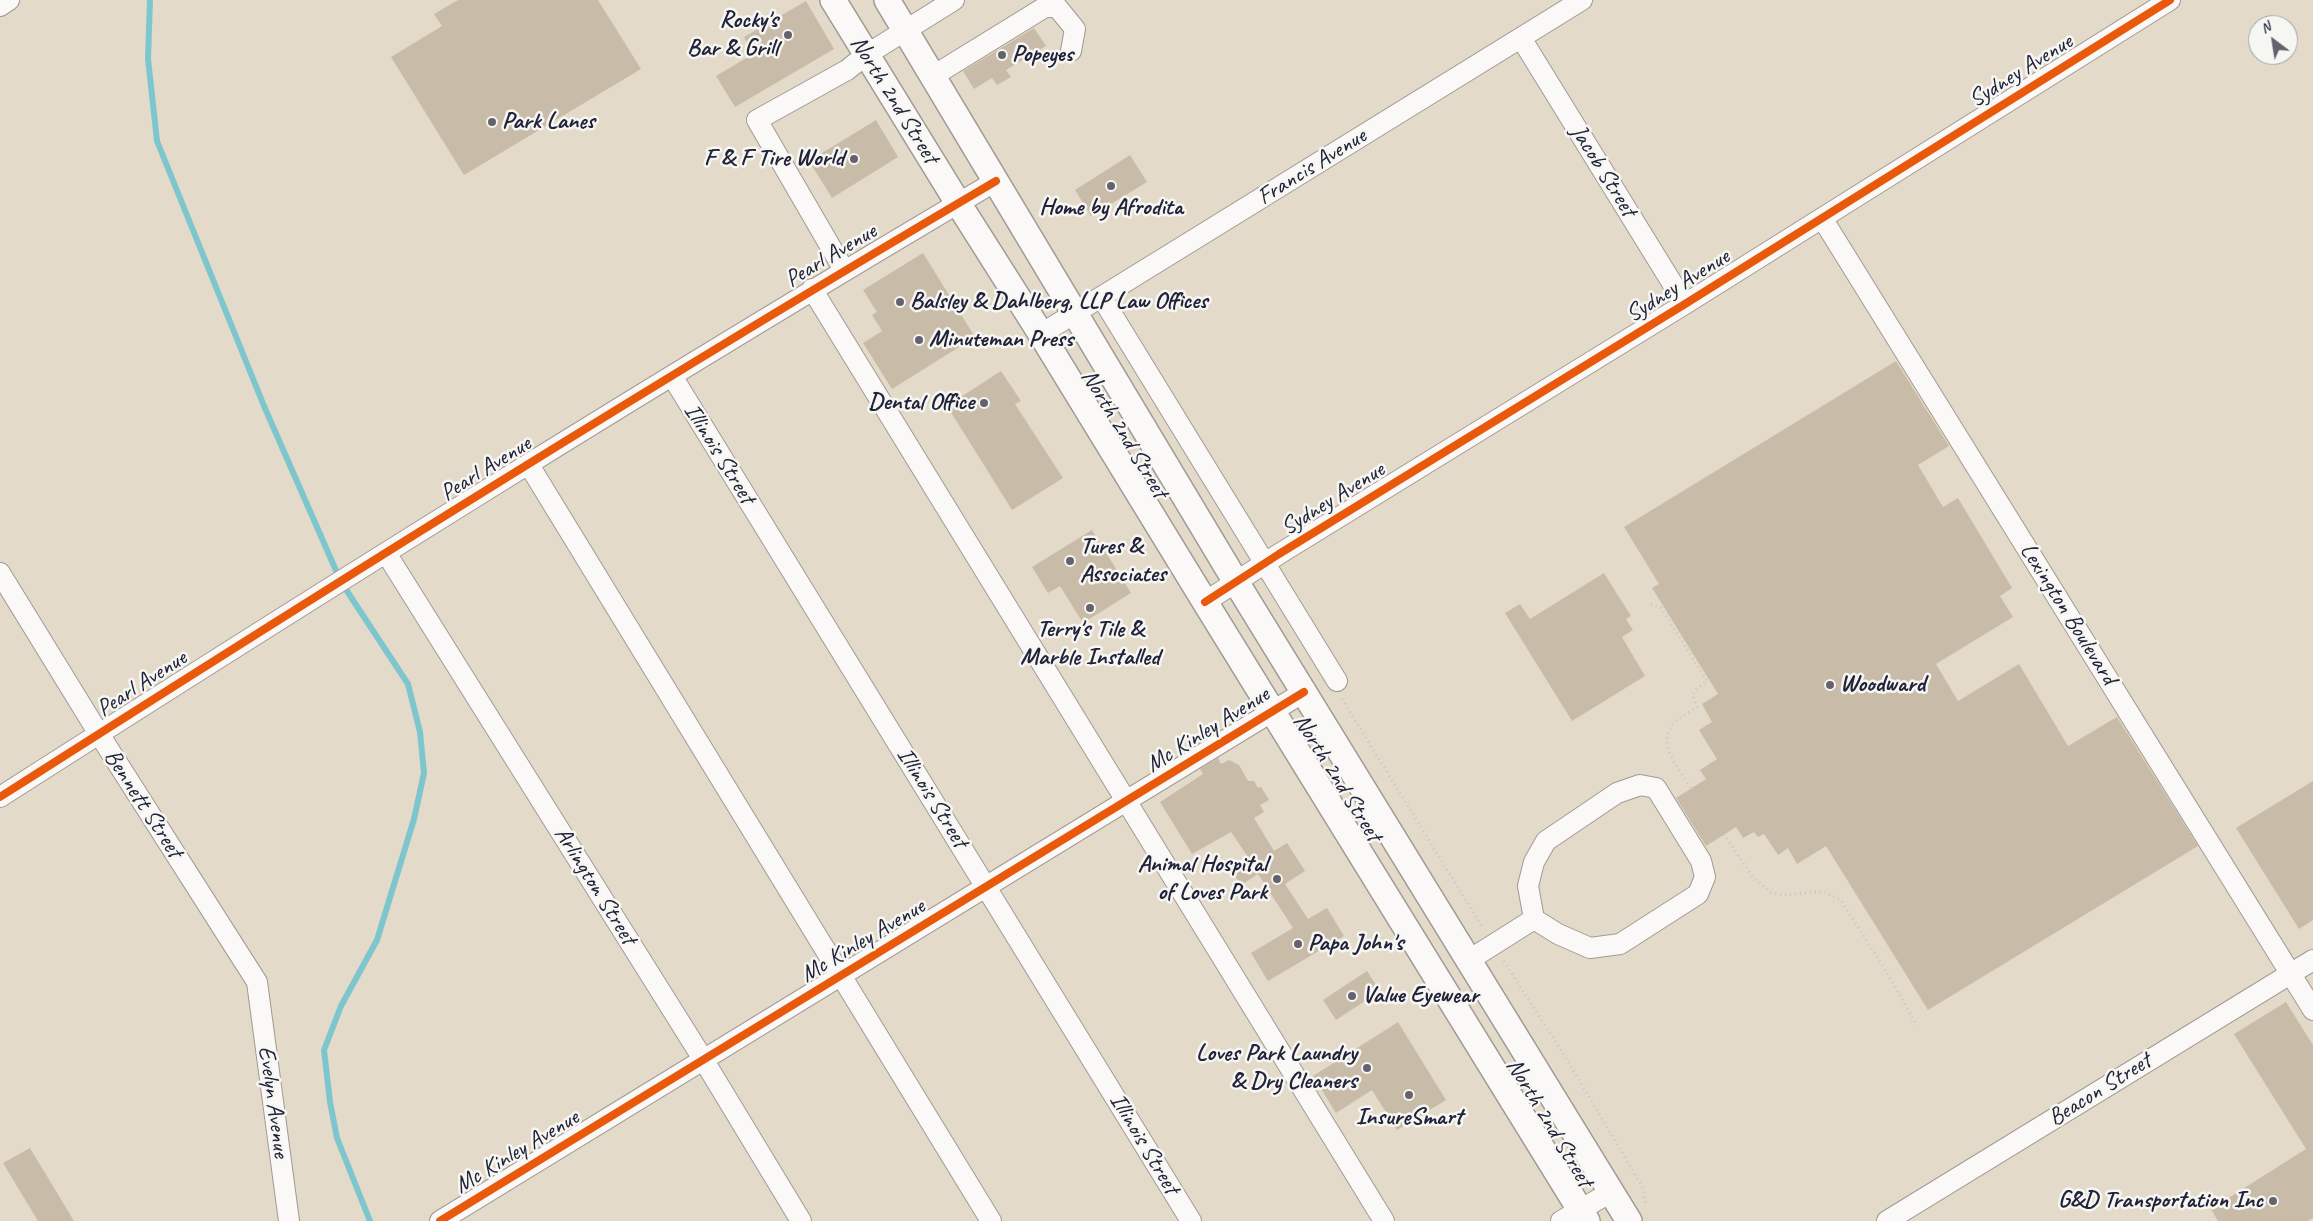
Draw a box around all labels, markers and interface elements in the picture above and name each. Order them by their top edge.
place label: Rocky's Bar & Grill [687,7,778,63]
north arrow [2248,15,2298,65]
text: N [2257,18,2274,37]
street label: Sydney Avenue [1964,28,2078,114]
marker: Rocky's Bar & Grill [782,29,794,41]
street label: North 2nd Street [843,31,945,169]
place label: Popeyes [1012,41,1073,69]
marker: Popeyes [996,49,1008,61]
place label: Park Lanes [502,108,595,136]
marker: Park Lanes [486,116,498,128]
street label: Jacob Street [1563,120,1643,222]
street label: Francis Avenue [1252,122,1372,212]
place label: F & F Tire World [704,145,844,173]
marker: F & F Tire World [848,153,860,165]
marker: Home by Afrodita [1105,180,1117,192]
place label: Home by Afrodita [1039,194,1183,222]
street label: Pearl Avenue [780,217,882,295]
street label: Sydney Avenue [1621,243,1735,329]
place label: Balsley & Dahlberg, LLP Law Offices [910,288,1207,316]
marker: Balsley & Dahlberg, LLP Law Offices [894,296,906,308]
place label: Minuteman Press [929,326,1073,354]
marker: Minuteman Press [913,334,925,346]
street label: North 2nd Street [1074,364,1174,504]
place label: Dental Office [868,389,974,417]
marker: Dental Office [978,397,990,409]
street label: Illinois Street [677,399,761,509]
street label: Pearl Avenue [435,430,537,508]
street label: Sydney Avenue [1276,456,1390,542]
place label: Tures & Associates [1080,533,1166,589]
street label: Lexington Boulevard [2013,538,2123,690]
marker: Tures & Associates [1064,555,1076,567]
marker: Terry's Tile & Marble Installed [1084,602,1096,614]
place label: Terry's Tile & Marble Installed [1020,616,1160,672]
street label: Pearl Avenue [91,644,193,724]
place label: Woodward [1840,671,1925,699]
marker: Woodward [1824,679,1836,691]
street label: Mc Kinley Avenue [1141,681,1275,779]
street label: North 2nd Street [1286,709,1388,847]
street label: Illinois Street [890,743,974,853]
street label: Bennett Street [97,744,189,864]
street label: Arlington Street [547,822,643,950]
place label: Animal Hospital of Loves Park [1138,851,1267,907]
marker: Animal Hospital of Loves Park [1271,873,1283,885]
street label: Mc Kinley Avenue [796,893,930,989]
place label: Papa John's [1308,930,1403,958]
marker: Papa John's [1292,938,1304,950]
place label: Value Eyewear [1362,982,1478,1010]
marker: Value Eyewear [1346,990,1358,1002]
place label: Loves Park Laundry & Dry Cleaners [1196,1040,1357,1096]
street label: Evelyn Avenue [251,1044,295,1160]
street label: Beacon Street [2043,1047,2157,1133]
street label: North 2nd Street [1499,1053,1599,1193]
marker: Loves Park Laundry & Dry Cleaners [1361,1062,1373,1074]
street label: Illinois Street [1103,1088,1185,1200]
marker: InsureSmart [1403,1089,1415,1101]
street label: Mc Kinley Avenue [450,1104,584,1200]
place label: InsureSmart [1356,1104,1462,1132]
place label: G&D Transportation Inc [2058,1187,2263,1215]
marker: G&D Transportation Inc [2267,1195,2279,1207]

